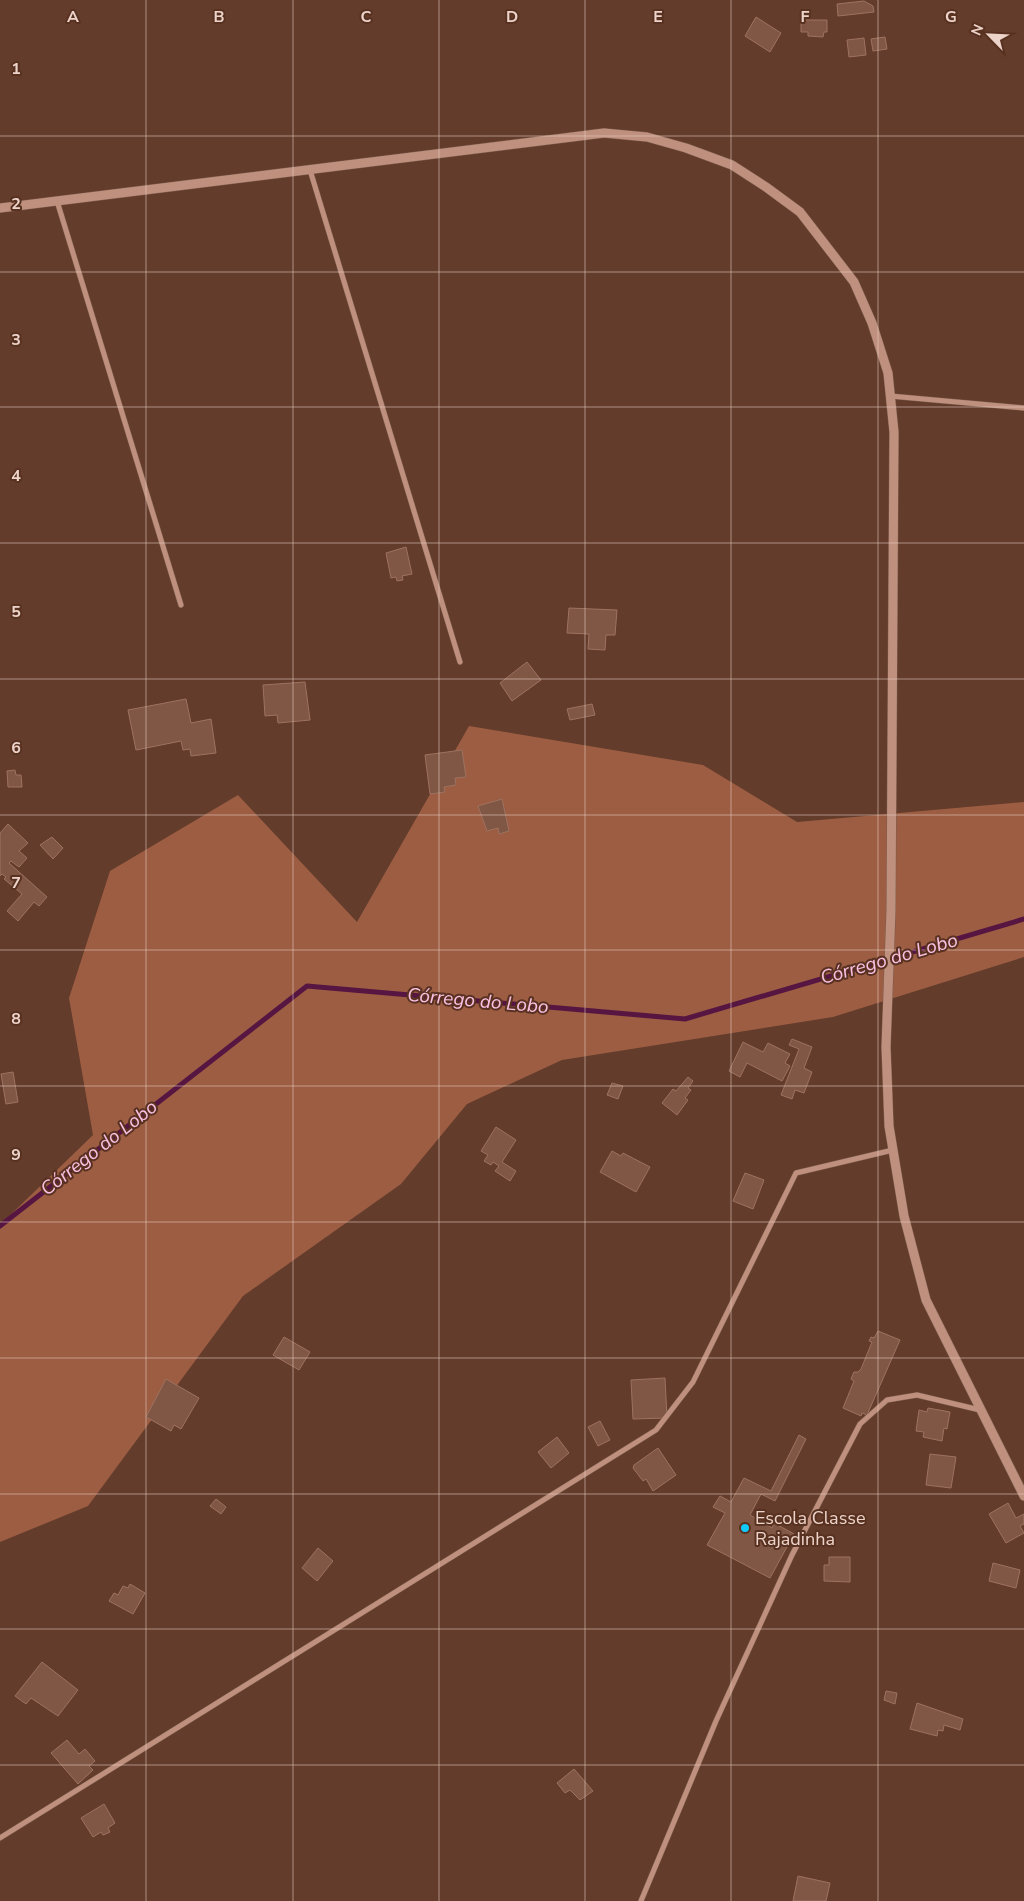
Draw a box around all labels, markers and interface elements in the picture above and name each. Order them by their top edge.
text: A [67,6,79,28]
text: B [213,6,225,28]
text: C [361,6,372,28]
text: D [506,6,518,28]
text: E [653,6,663,28]
text: F [801,6,810,28]
text: G [945,6,957,28]
north arrow [964,10,1014,60]
text: N [967,21,988,39]
text: 1 [11,58,21,80]
text: 2 [11,193,21,215]
text: 3 [11,329,21,351]
text: 4 [11,465,21,487]
text: 5 [11,601,21,623]
text: 6 [11,737,21,759]
text: 7 [11,872,21,894]
water label: Córrego do Lobo [817,927,961,991]
water label: Córrego do Lobo [406,982,550,1020]
text: 8 [11,1008,21,1030]
water label: Córrego do Lobo [35,1094,163,1202]
text: 9 [11,1144,21,1166]
place label: Escola Classe Rajadinha [755,1506,866,1551]
marker: Escola Classe Rajadinha [739,1522,751,1534]

